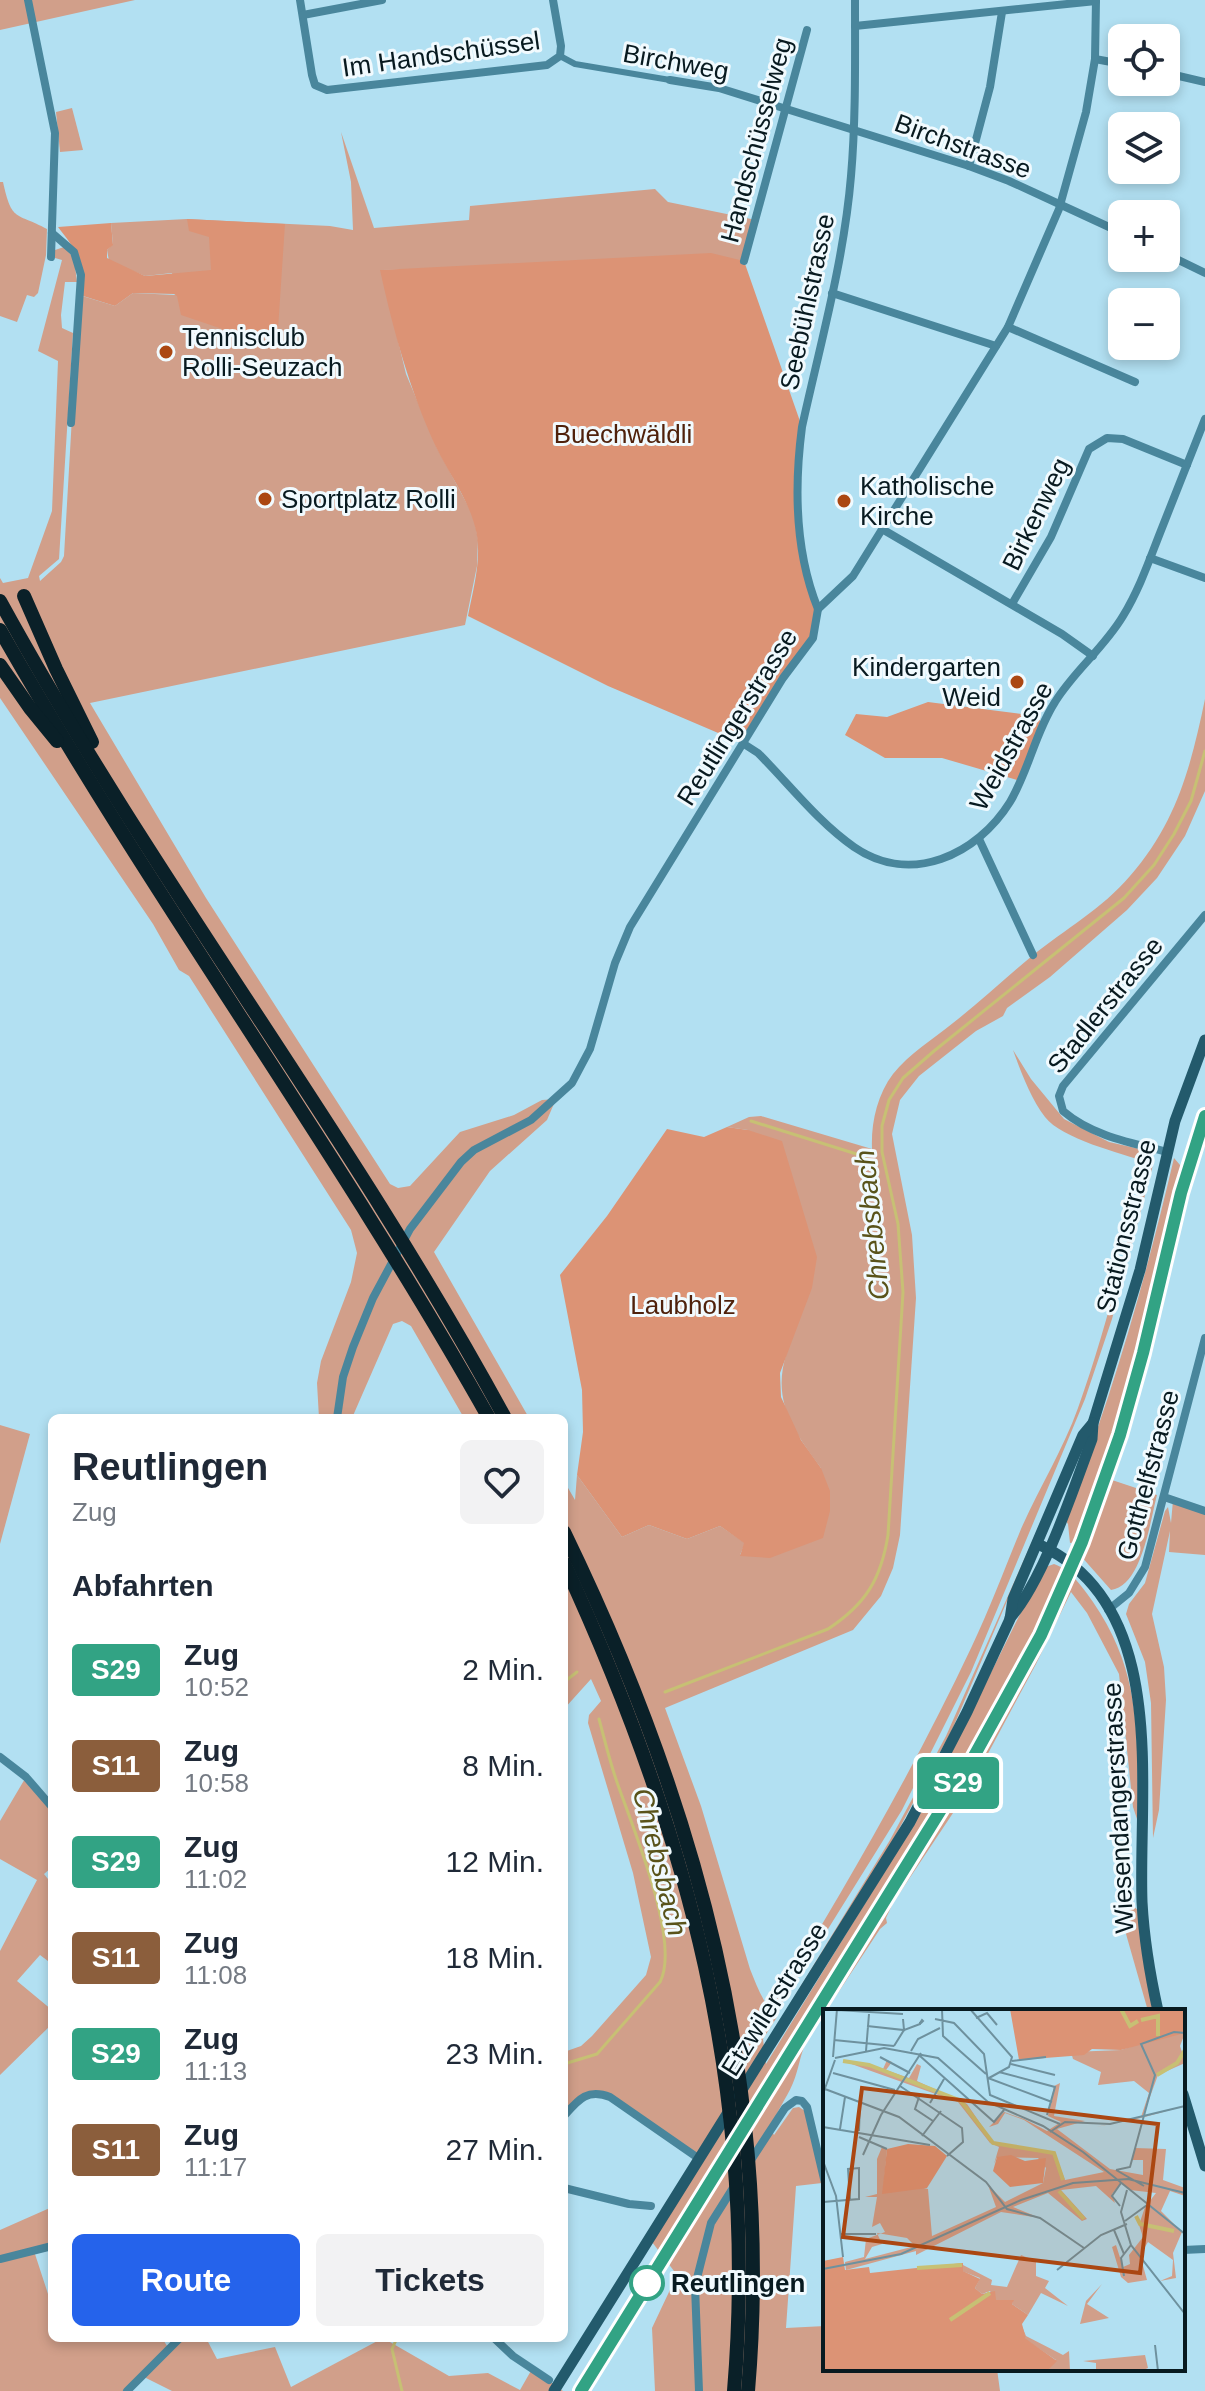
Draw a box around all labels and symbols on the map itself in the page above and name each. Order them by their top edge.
street label: Im Handschüssel [340,25,542,83]
street label: Handschüsselweg [714,34,798,246]
street label: Birchweg [621,38,731,86]
street label: Birchstrasse [891,107,1035,185]
street label: Seebühlstrasse [774,211,840,393]
place label: Tennisclub Rolli-Seuzach [182,322,342,382]
marker: Tennisclub Rolli-Seuzach [157,343,175,361]
park label: Buechwäldli [554,419,692,449]
street label: Birkenweg [996,453,1076,575]
place label: Katholische Kirche [860,471,994,531]
place label: Sportplatz Rolli [281,484,456,514]
marker: Sportplatz Rolli [256,490,274,508]
marker: Katholische Kirche [835,492,853,510]
street label: Reutlingerstrasse [671,623,803,811]
place label: Kindergarten Weid [852,652,1001,712]
marker: Kindergarten Weid [1008,673,1026,691]
street label: Weidstrasse [963,676,1059,816]
street label: Stadlerstrasse [1041,931,1169,1079]
street label: Stationsstrasse [1090,1136,1162,1316]
water label: Chrebsbach [849,1148,895,1302]
park label: Laubholz [630,1290,736,1320]
street label: Gotthelfstrasse [1111,1387,1185,1563]
street label: Wiesendangerstrasse [1096,1682,1140,1934]
line badge: S29 [912,1757,1004,1809]
water label: Chrebsbach [627,1785,693,1939]
street label: Etzwilerstrasse [715,1917,833,2081]
inset map [823,2009,1185,2371]
marker: Reutlingen [630,2266,664,2300]
place label: Reutlingen [671,2268,805,2298]

